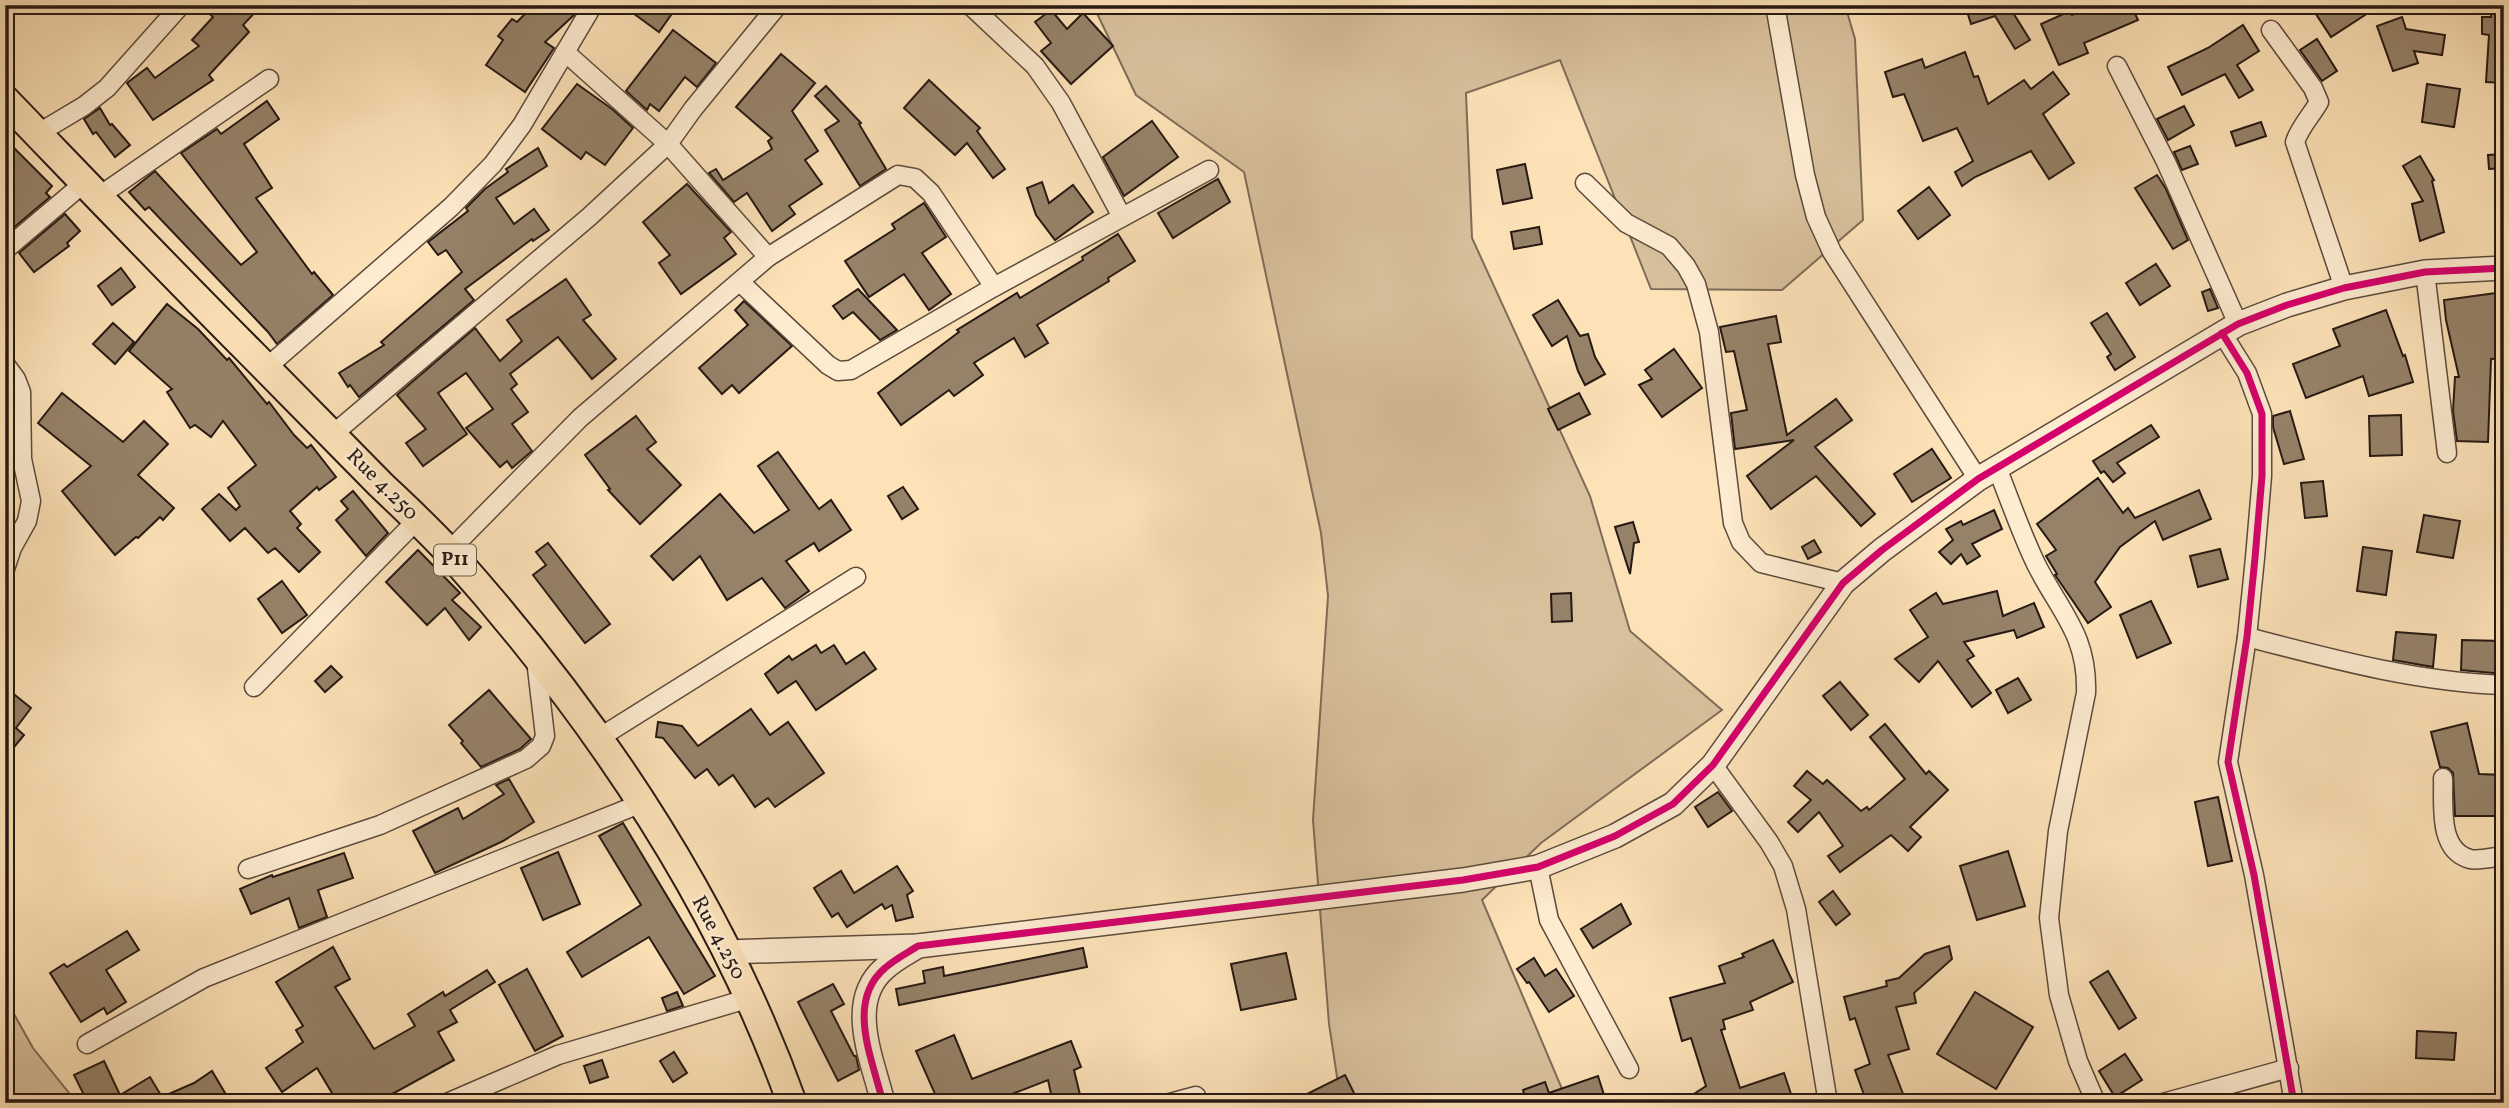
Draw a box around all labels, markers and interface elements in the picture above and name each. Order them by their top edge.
street label: Rue 4.250 [339,442,425,528]
road number: P11 [434,544,476,576]
street label: Rue 4.250 [684,891,752,985]

